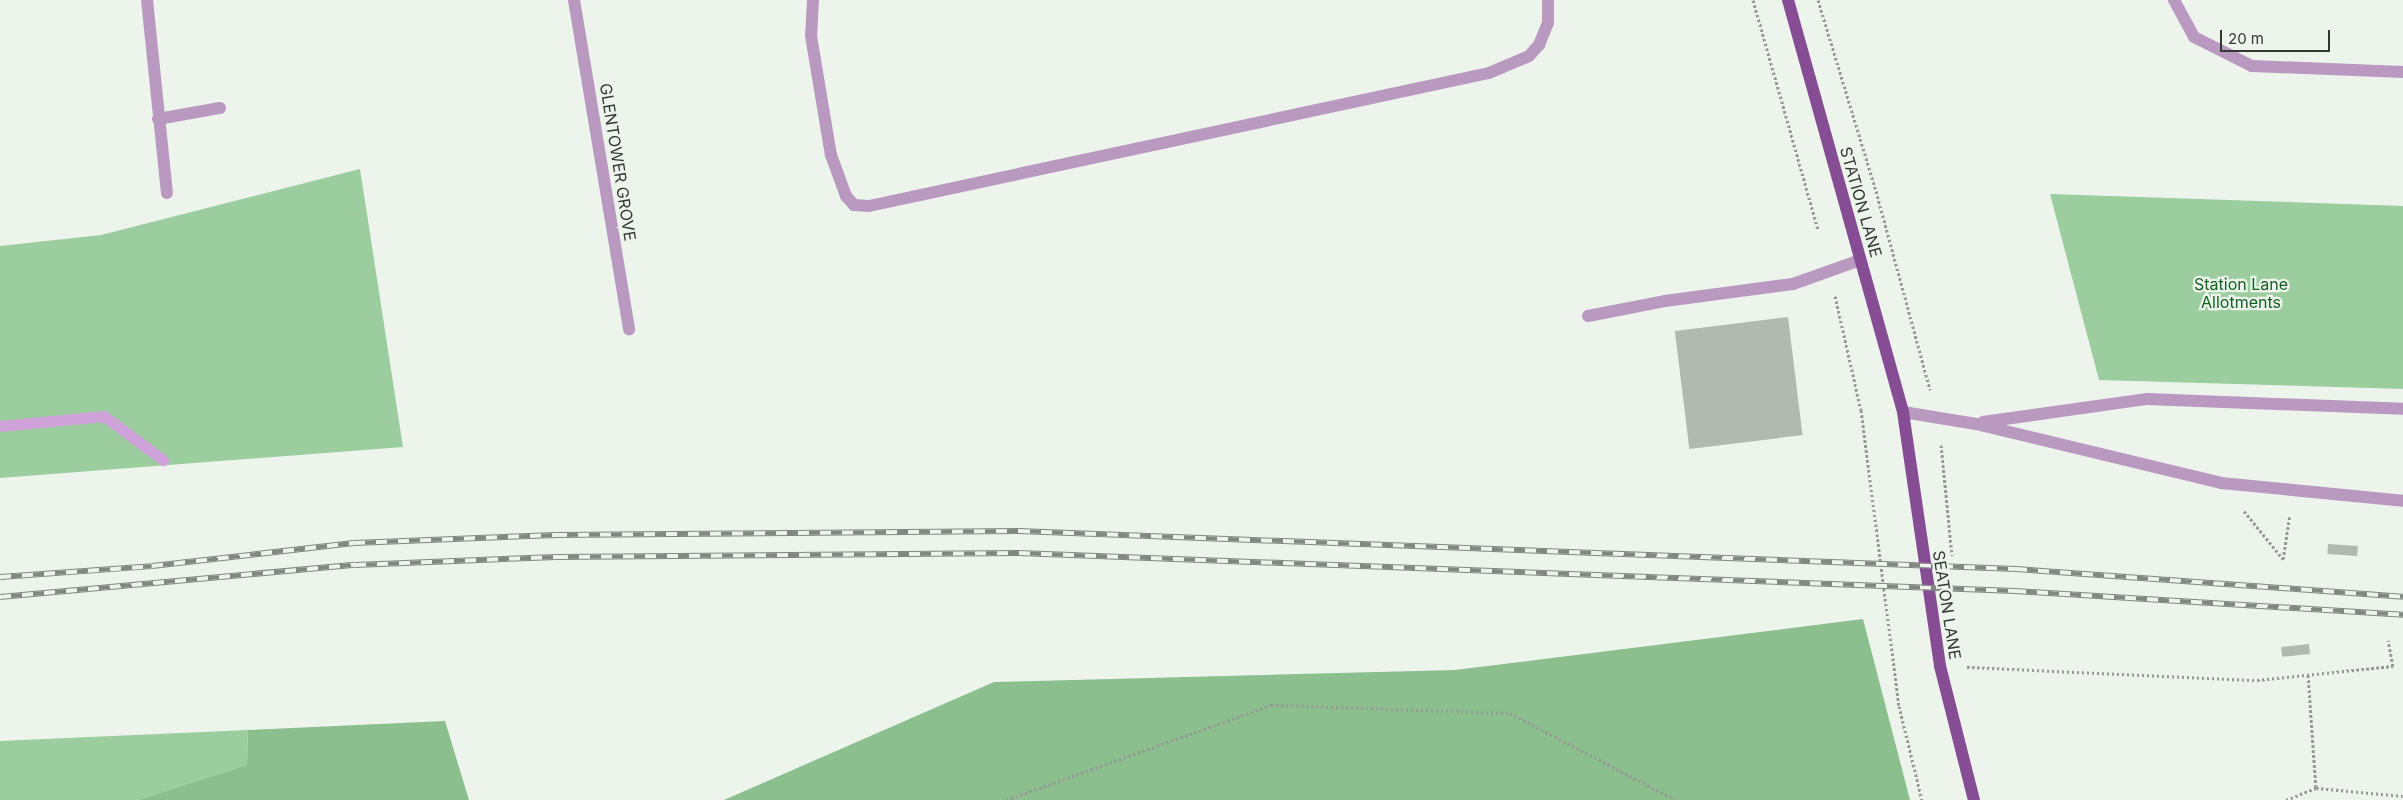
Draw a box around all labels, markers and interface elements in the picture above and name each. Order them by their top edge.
scale bar [2223,20,2333,52]
text: 20 m [2228,29,2264,48]
street label: GLENTOWER GROVE [596,82,640,242]
street label: STATION LANE [1836,145,1886,259]
park label: Station Lane Allotments [2194,274,2288,312]
street label: SEATON LANE [1929,549,1965,661]

